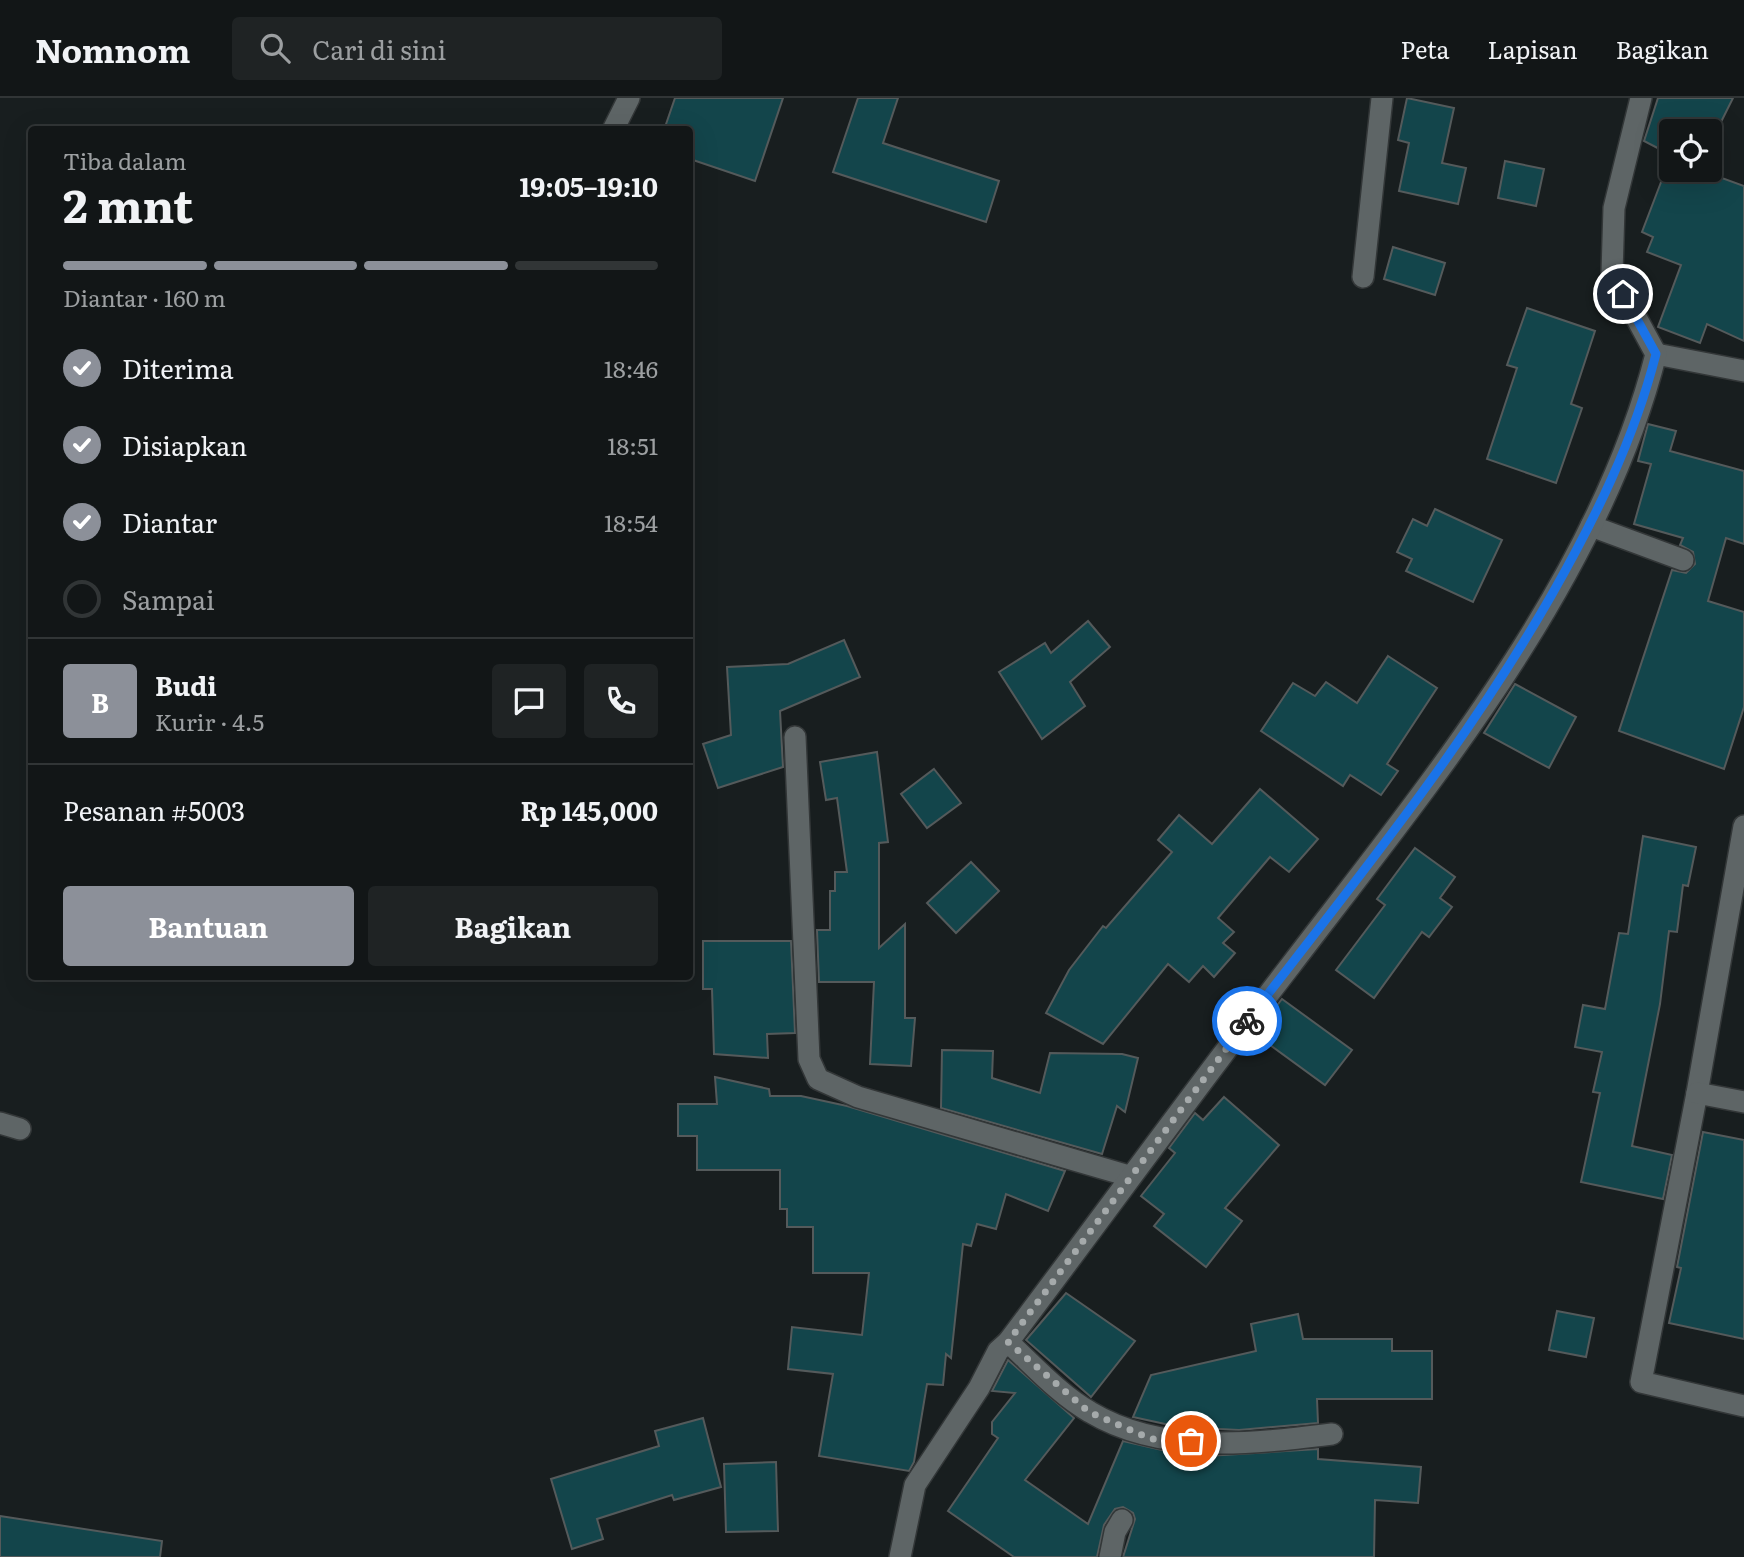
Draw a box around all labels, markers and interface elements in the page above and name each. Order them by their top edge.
search box [232,17,722,80]
text: Nomnom [35,24,190,73]
icon: search [256,29,294,67]
text: Cari di sini [312,29,446,68]
text: Peta [1400,31,1449,66]
text: Lapisan [1487,31,1578,66]
text: Bagikan [1616,31,1709,66]
map controls [1659,119,1722,182]
button: locate [1659,119,1722,182]
text: Tiba dalam [63,143,187,177]
text: 19:05–19:10 [520,166,658,205]
text: 2 mnt [63,169,193,237]
pin [1593,264,1653,324]
icon: home [1604,275,1642,313]
text: Diantar · 160 m [63,280,226,314]
text: Diterima [122,348,234,387]
icon: check [63,349,101,387]
text: 18:46 [604,351,658,385]
text: Disiapkan [122,425,247,464]
icon: check [63,426,101,464]
text: 18:51 [607,428,658,462]
text: Diantar [122,502,217,541]
icon: check [63,503,101,541]
text: 18:54 [604,505,658,539]
text: Sampai [122,579,215,618]
button: chat [492,664,566,738]
button: phone [584,664,658,738]
text: Budi [155,665,217,704]
text: B [91,682,109,721]
text: Kurir · 4.5 [155,704,264,738]
text: Pesanan #5003 [63,790,245,829]
text: Rp 145,000 [521,790,658,829]
button: Bantuan [63,886,354,966]
button: Bagikan [368,886,658,966]
courier [1212,986,1282,1056]
icon: bike [1228,1002,1266,1040]
pin [1161,1411,1221,1471]
icon: bag [1172,1422,1210,1460]

